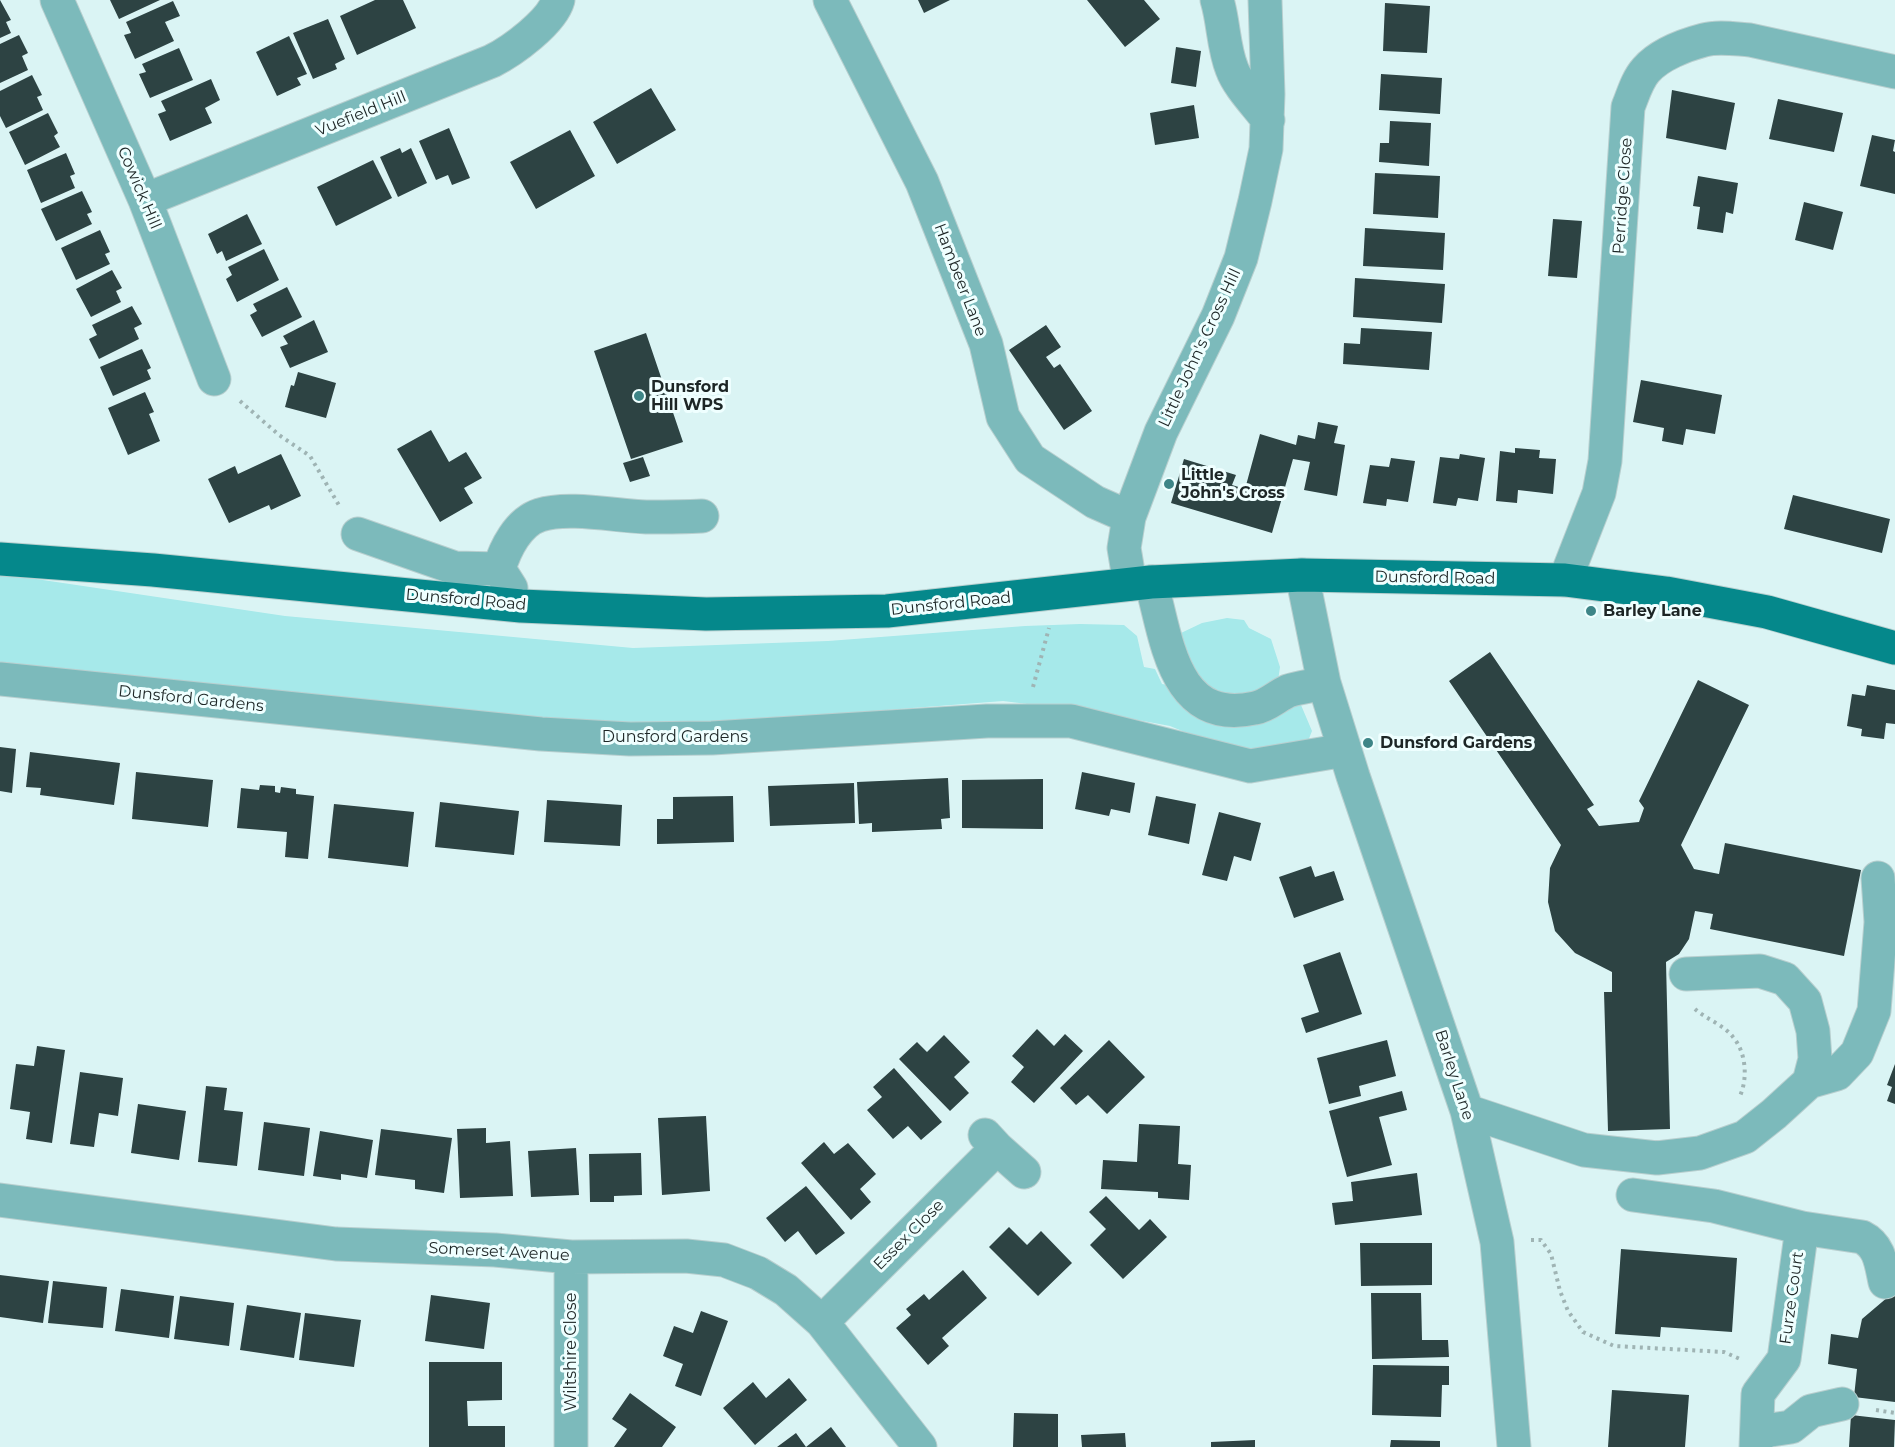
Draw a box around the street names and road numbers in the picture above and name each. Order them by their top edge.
street label: Vuefield Hill [313,87,409,141]
street label: Perridge Close [1609,137,1637,255]
street label: Cowick Hill [113,144,165,232]
street label: Hambeer Lane [930,221,990,339]
street label: Little John's Cross Hill [1155,266,1245,430]
street label: Dunsford Road [1374,567,1496,589]
street label: Dunsford Road [405,585,527,615]
street label: Dunsford Road [890,588,1012,620]
street label: Dunsford Gardens [117,682,265,716]
street label: Dunsford Gardens [602,727,748,747]
street label: Barley Lane [1430,1027,1478,1123]
street label: Essex Close [870,1196,948,1274]
street label: Somerset Avenue [428,1239,570,1265]
street label: Furze Court [1776,1250,1808,1346]
street label: Wiltshire Close [561,1293,581,1411]

